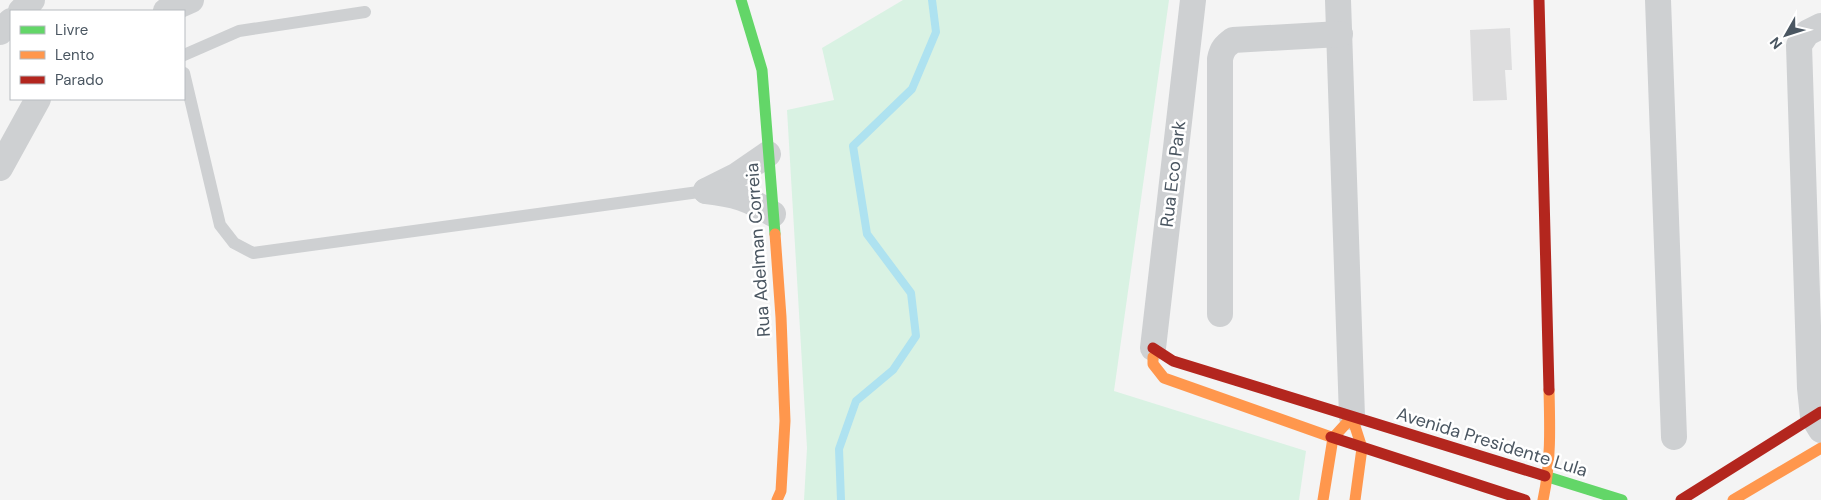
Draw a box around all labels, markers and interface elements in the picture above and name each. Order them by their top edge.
legend [10,10,185,100]
north arrow [1761,10,1811,60]
text: Livre [55,20,88,40]
text: N [1766,34,1786,53]
text: Lento [55,45,94,65]
text: Parado [55,70,104,90]
street label: Rua Eco Park [1155,119,1191,229]
street label: Rua Adelman Correia [740,162,776,338]
street label: Avenida Presidente Lula [1394,402,1590,482]

